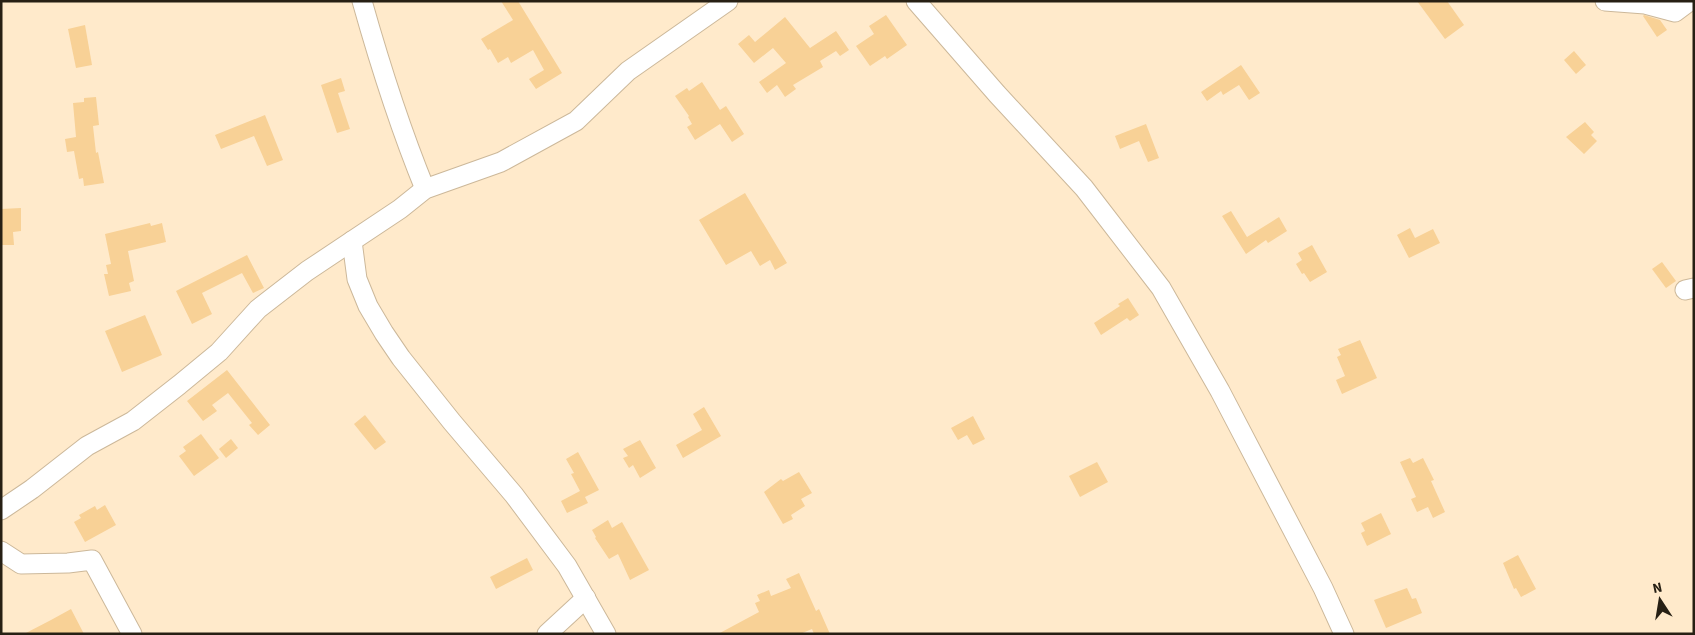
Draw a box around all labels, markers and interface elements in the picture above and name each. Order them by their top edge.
north arrow [1635,575,1685,625]
text: N [1651,578,1664,599]

